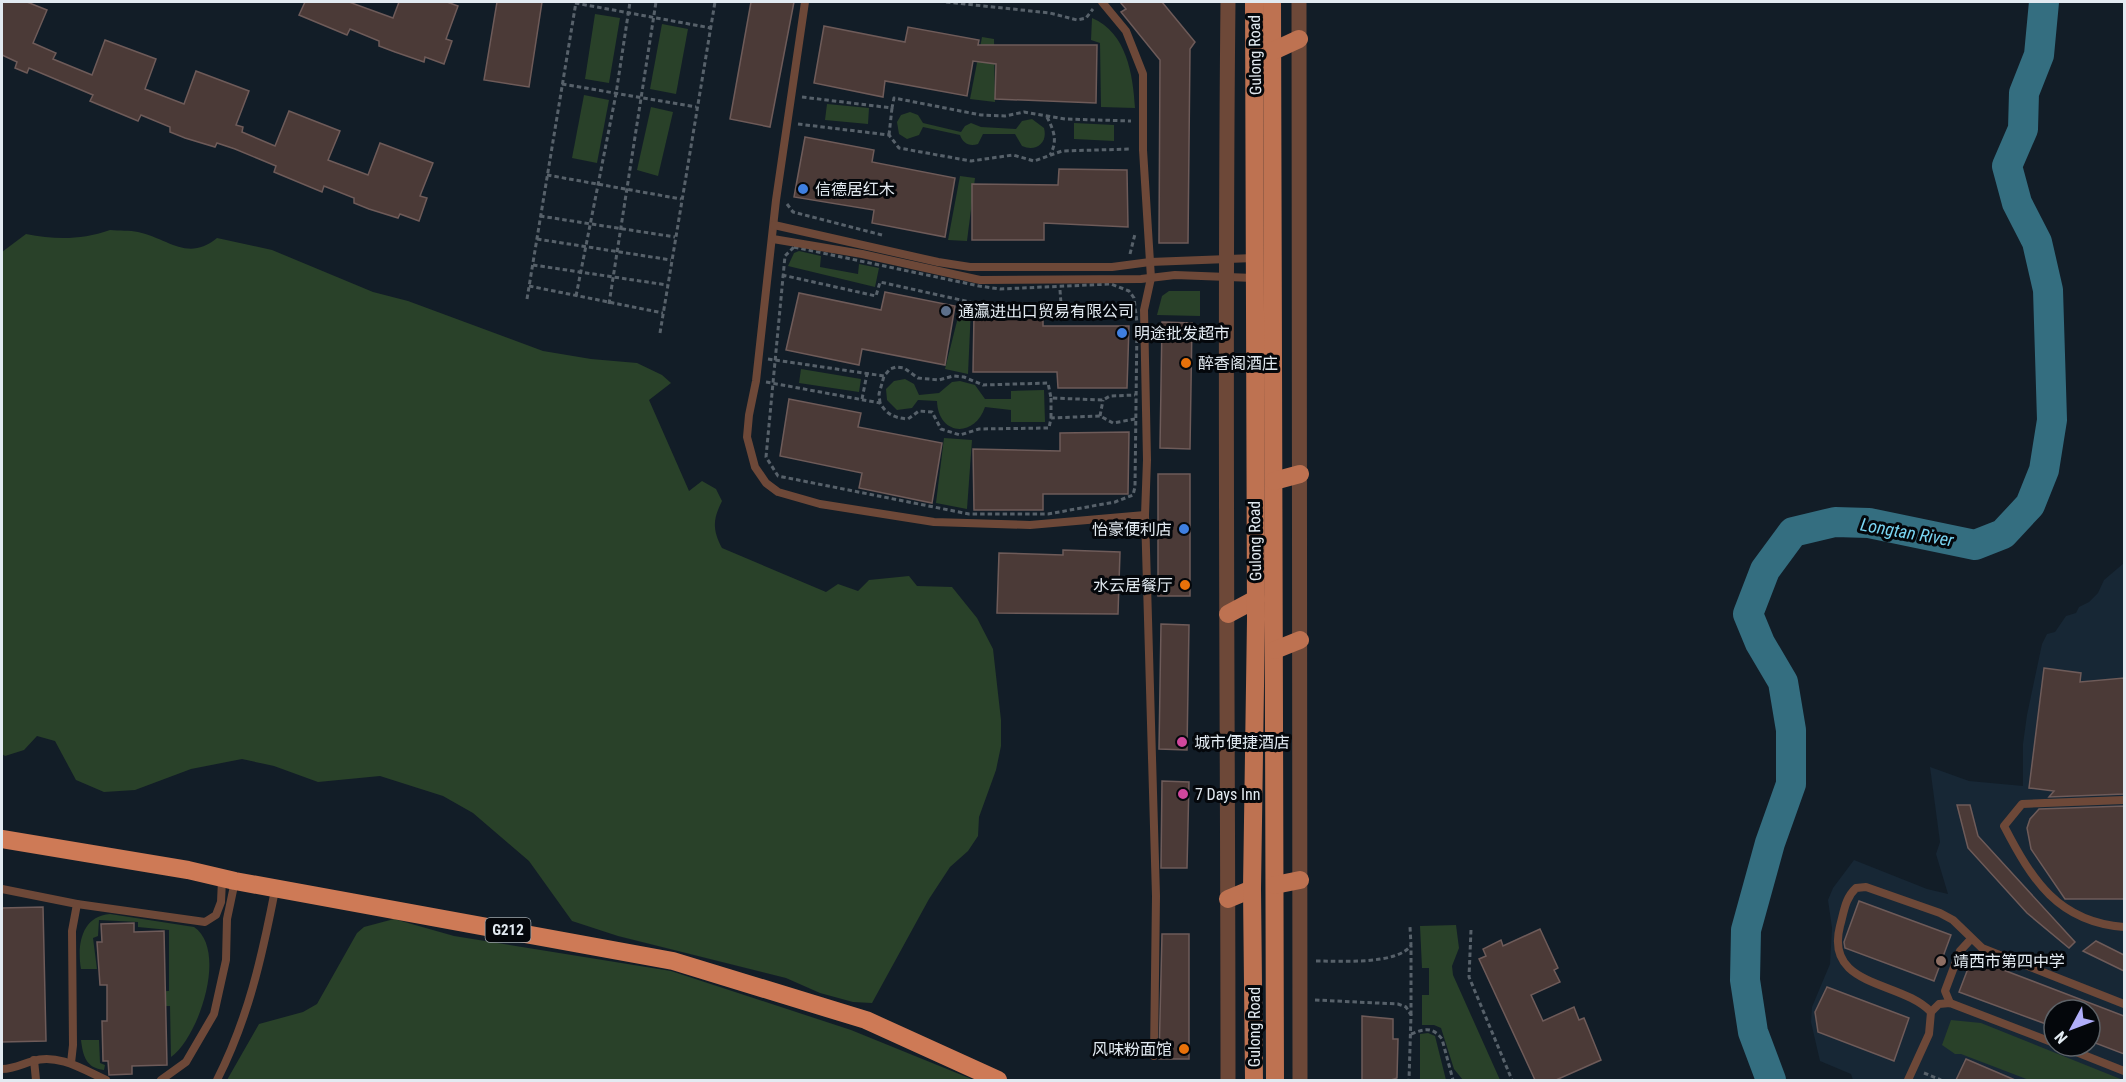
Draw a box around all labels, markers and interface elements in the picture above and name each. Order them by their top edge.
street label: Gulong Road [1245,15,1265,95]
place label: 信德居红木 [815,180,895,199]
marker: 信德居红木 [796,182,810,196]
place label: 通瀛进出口贸易有限公司 [958,302,1134,321]
marker: 通瀛进出口贸易有限公司 [939,304,953,318]
place label: 明途批发超市 [1134,324,1230,343]
marker: 明途批发超市 [1115,326,1129,340]
place label: 醉香阁酒庄 [1198,354,1278,373]
marker: 醉香阁酒庄 [1179,356,1193,370]
street label: Gulong Road [1245,501,1265,581]
water label: Longtan River [1859,513,1956,551]
place label: 怡豪便利店 [1092,520,1172,539]
marker: 怡豪便利店 [1177,522,1191,536]
place label: 水云居餐厅 [1093,576,1173,595]
marker: 水云居餐厅 [1178,578,1192,592]
place label: 城市便捷酒店 [1194,733,1290,752]
marker: 城市便捷酒店 [1175,735,1189,749]
place label: 7 Days Inn [1195,785,1260,804]
marker: 7 Days Inn [1176,787,1190,801]
road number: G212 [486,918,530,942]
place label: 靖西市第四中学 [1953,952,2065,971]
marker: 靖西市第四中学 [1934,954,1948,968]
street label: Gulong Road [1245,987,1264,1067]
north arrow [2042,998,2102,1058]
text: N [2051,1028,2071,1047]
place label: 风味粉面馆 [1092,1040,1172,1059]
marker: 风味粉面馆 [1177,1042,1191,1056]

